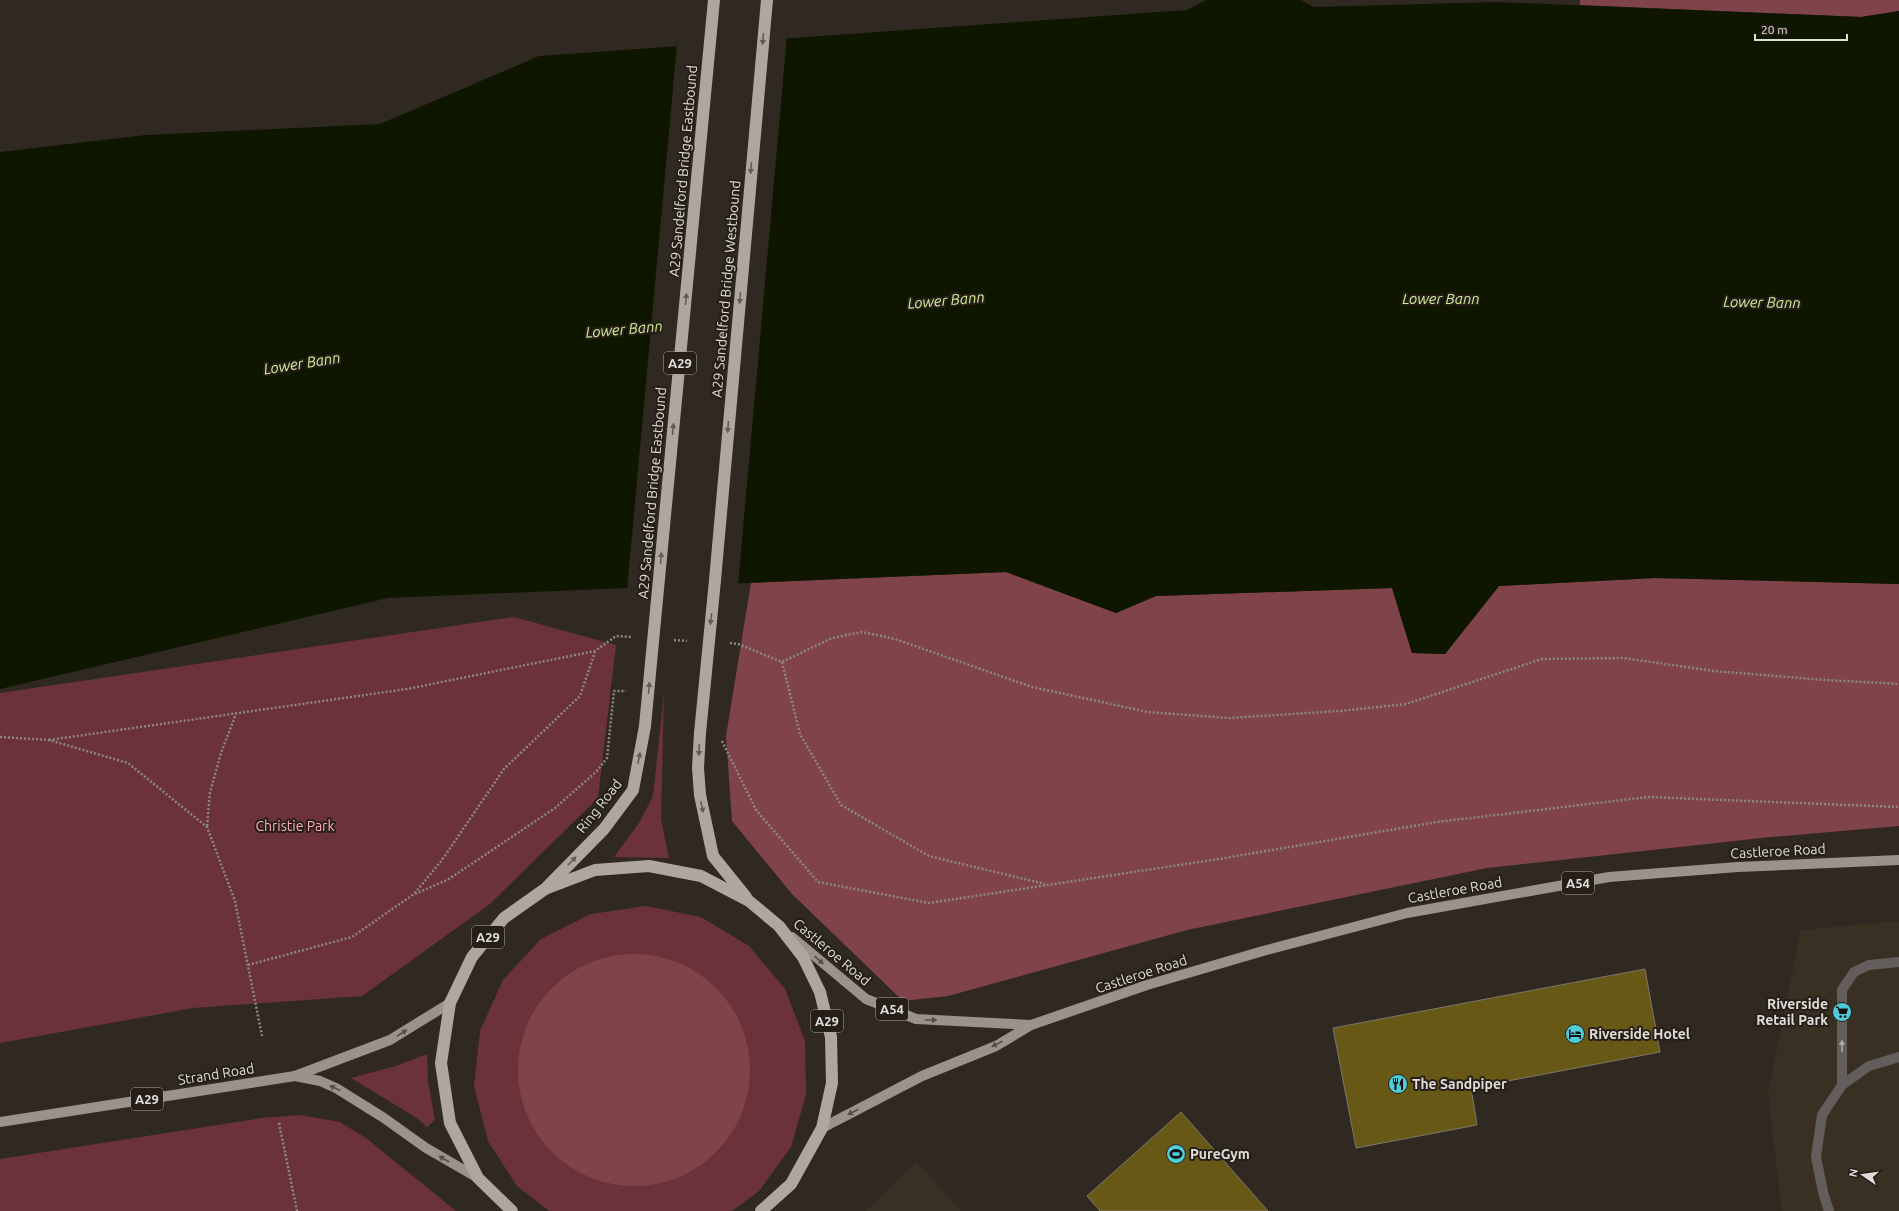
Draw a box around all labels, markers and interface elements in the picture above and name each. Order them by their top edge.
scale bar [1755,16,1847,42]
text: 20 m [1761,23,1788,36]
one-way arrow [760,33,766,45]
street label: A29 Sandelford Bridge Eastbound [666,65,700,277]
one-way arrow [748,162,755,174]
street label: A29 Sandelford Bridge Westbound [709,180,743,398]
water label: Lower Bann [907,288,985,312]
water label: Lower Bann [1402,290,1480,307]
one-way arrow [736,292,743,304]
one-way arrow [682,293,689,305]
water label: Lower Bann [1723,293,1801,311]
water label: Lower Bann [585,317,663,341]
water label: Lower Bann [262,349,342,377]
road number: A29 [664,352,696,374]
street label: A29 Sandelford Bridge Eastbound [635,387,669,599]
one-way arrow [725,421,732,433]
one-way arrow [670,423,677,435]
one-way arrow [658,552,664,564]
one-way arrow [707,613,714,625]
one-way arrow [645,682,652,694]
one-way arrow [696,744,702,757]
one-way arrow [636,752,642,765]
street label: Ring Road [573,776,625,836]
one-way arrow [700,800,706,813]
park label: Christie Park [255,818,335,834]
street label: Castleroe Road [1730,841,1826,861]
one-way arrow [567,856,577,866]
road number: A54 [1562,872,1594,894]
street label: Castleroe Road [1407,874,1503,906]
street label: Castleroe Road [790,915,874,989]
road number: A29 [472,926,504,948]
street label: Castleroe Road [1093,952,1189,996]
one-way arrow [814,956,825,965]
place label: Riverside Retail Park [1756,996,1828,1028]
road number: A54 [876,998,908,1020]
supermarket icon: Riverside Retail Park [1831,1001,1853,1023]
road number: A29 [811,1010,843,1032]
one-way arrow [925,1017,938,1023]
hotel icon: Riverside Hotel [1564,1023,1586,1045]
place label: Riverside Hotel [1589,1026,1690,1042]
one-way arrow [396,1029,407,1036]
one-way arrow [1839,1039,1845,1052]
one-way arrow [991,1041,1003,1047]
street label: Strand Road [177,1060,255,1088]
restaurant icon: The Sandpiper [1387,1073,1409,1095]
place label: The Sandpiper [1412,1076,1507,1092]
one-way arrow [330,1085,341,1091]
road number: A29 [131,1088,163,1110]
one-way arrow [848,1109,859,1115]
sports icon: PureGym [1165,1143,1187,1165]
place label: PureGym [1190,1146,1250,1162]
one-way arrow [439,1155,450,1162]
north arrow [1843,1155,1883,1195]
text: N [1846,1167,1860,1178]

